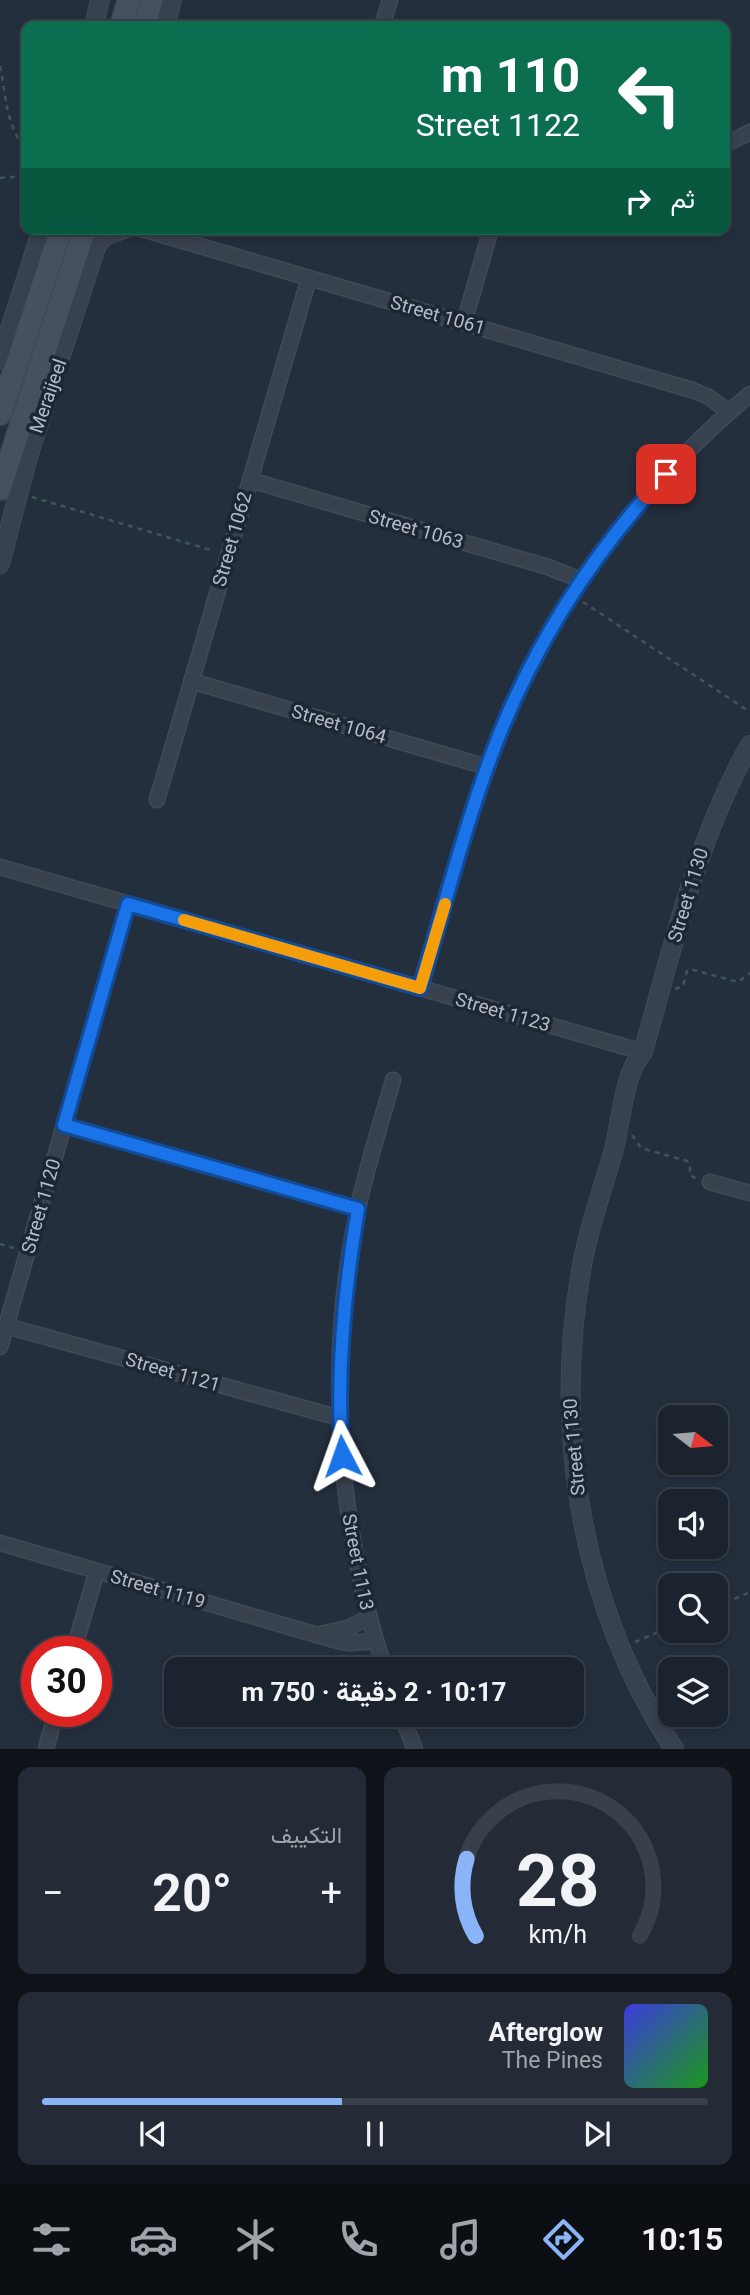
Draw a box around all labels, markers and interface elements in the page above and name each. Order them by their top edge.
text: 110 m [441,47,580,104]
icon: left [604,49,695,140]
text: Street 1122 [416,106,580,144]
icon: right [619,182,657,220]
text: ثم [671,184,695,214]
street label: Street 1061 [388,290,488,340]
street label: Meraijeel [25,356,71,436]
pin [636,444,696,504]
icon: arrive [647,455,685,493]
street label: Street 1062 [207,489,257,589]
street label: Street 1063 [366,504,466,554]
street label: Street 1064 [289,699,389,749]
street label: Street 1130 [663,845,713,945]
street label: Street 1123 [453,987,553,1037]
street label: Street 1120 [16,1156,66,1256]
street label: Street 1121 [123,1347,223,1397]
street label: Street 1130 [558,1397,590,1497]
north arrow [658,1405,728,1475]
map controls [658,1405,728,1727]
position arrow [305,1419,379,1493]
button: sound [658,1489,728,1559]
street label: Street 1113 [337,1512,379,1612]
street label: Street 1119 [108,1564,208,1614]
button: search [658,1573,728,1643]
speed limit sign: 30 [21,1636,112,1727]
button: layers [658,1657,728,1727]
text: 10:17 · 2 دقيقة · 750 m [241,1677,507,1707]
text: التكييف [271,1822,342,1849]
text: 28 [516,1839,600,1925]
text: 20° [152,1863,232,1924]
text: − [42,1871,64,1915]
text: + [320,1871,342,1915]
text: km/h [529,1920,587,1949]
text: Afterglow [489,2017,603,2047]
text: The Pines [502,2047,603,2074]
icon: previous [134,2115,172,2153]
icon: pause [356,2115,394,2153]
icon: next [578,2115,616,2153]
icon: filters [27,2215,76,2264]
icon: car [129,2215,178,2264]
icon: climate [231,2215,280,2264]
icon: phone [334,2215,383,2264]
icon: music [436,2215,485,2264]
icon: directions [539,2215,588,2264]
text: 10:15 [641,2220,723,2258]

